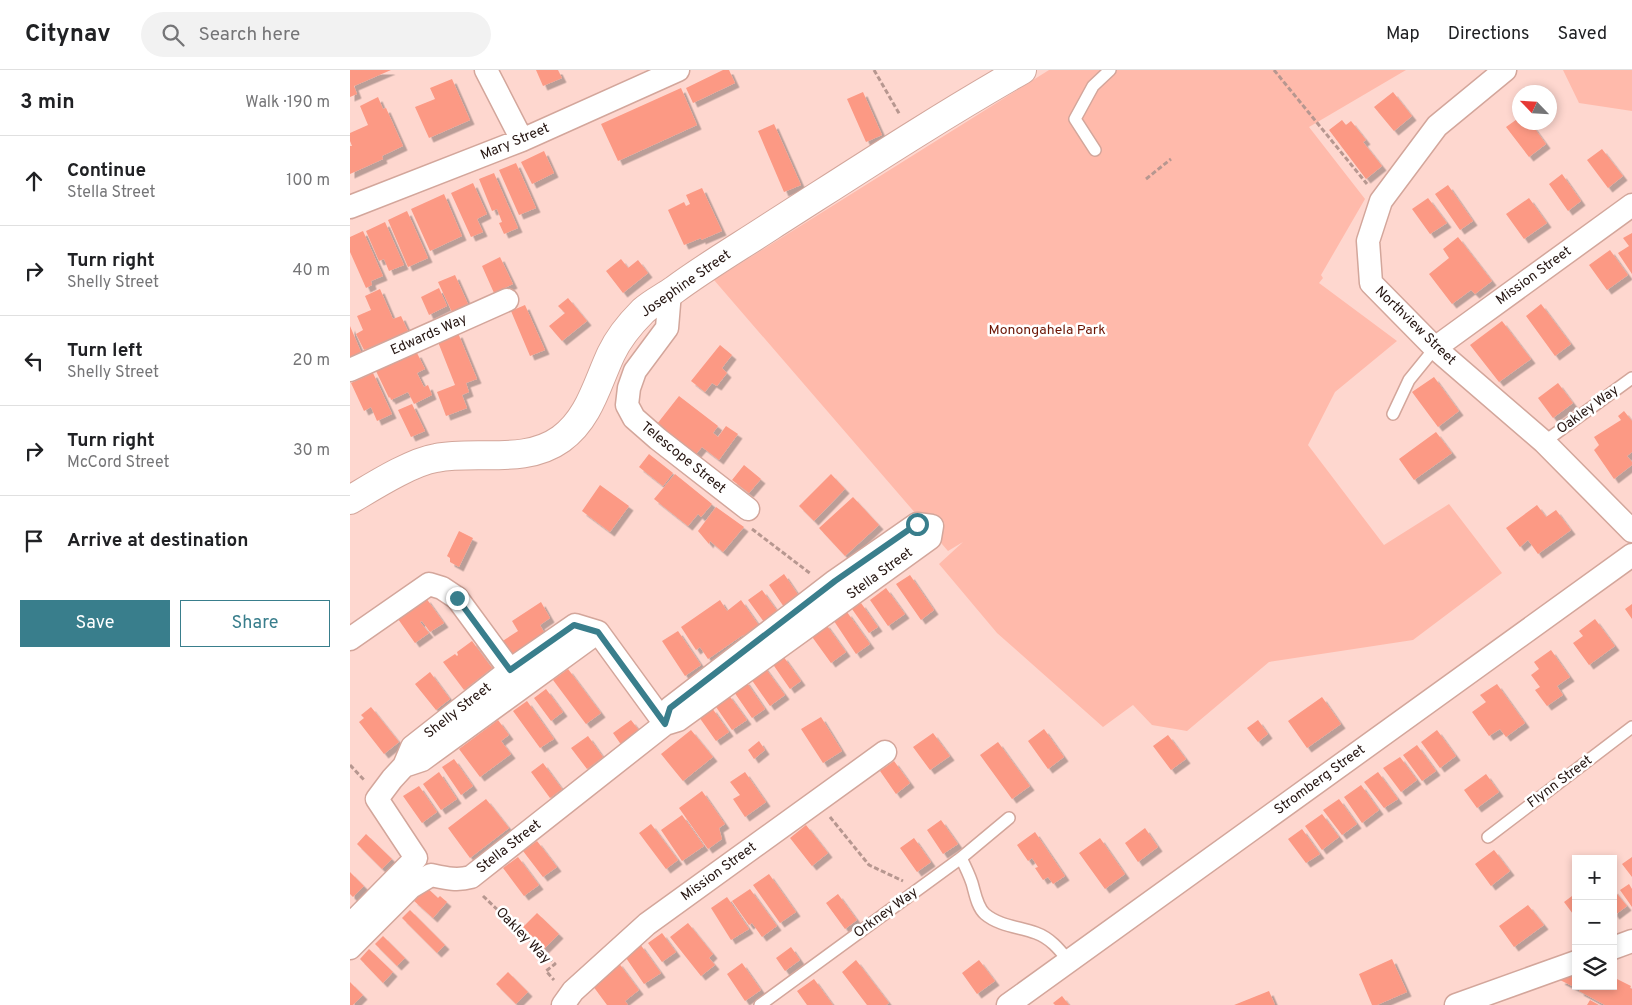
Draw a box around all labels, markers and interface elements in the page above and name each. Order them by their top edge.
search box [141,12,491,57]
text: Citynav [25,20,111,50]
icon: search [159,21,187,49]
text: Search here [199,23,300,47]
text: Map [1386,23,1420,46]
text: Directions [1448,23,1530,46]
text: Saved [1558,23,1607,46]
north arrow [1512,85,1557,130]
text: 3 min [20,89,75,116]
text: Walk · 190 m [245,93,330,113]
street label: Mary Street [478,120,552,164]
text: Continue [67,159,146,183]
icon: ahead [20,167,48,195]
text: 100 m [286,171,330,191]
text: Stella Street [67,183,156,203]
street label: Mission Street [1493,243,1575,309]
street label: Josephine Street [638,247,734,321]
text: Turn right [67,249,155,273]
icon: right [20,257,48,285]
text: 40 m [292,261,330,281]
text: Shelly Street [67,273,159,293]
street label: Northview Street [1371,283,1459,369]
street label: Edwards Way [388,311,470,359]
park label: Monongahela Park [988,322,1106,339]
text: Turn left [67,339,143,363]
icon: left [20,347,48,375]
text: 20 m [293,351,330,371]
text: Shelly Street [67,363,159,383]
street label: Oakley Way [1554,382,1622,438]
street label: Telescope Street [637,419,729,497]
text: Turn right [67,429,155,453]
icon: right [20,437,48,465]
text: 30 m [293,441,330,461]
text: McCord Street [67,453,170,473]
route start [906,513,929,536]
icon: arrive [20,527,48,555]
text: Arrive at destination [67,529,248,553]
street label: Stella Street [844,544,916,604]
route end [446,587,469,610]
button: Save [20,600,170,647]
button: Share [180,600,330,647]
street label: Shelly Street [421,679,495,743]
street label: Stromberg Street [1271,741,1369,819]
street label: Flynn Street [1524,752,1596,812]
street label: Stella Street [473,816,545,878]
street label: Mission Street [678,839,760,905]
map controls [1572,855,1617,990]
button: + [1572,855,1617,900]
street label: Orkney Way [851,884,921,942]
button: − [1572,900,1617,945]
street label: Oakley Way [492,904,554,968]
button: layers [1572,945,1617,990]

